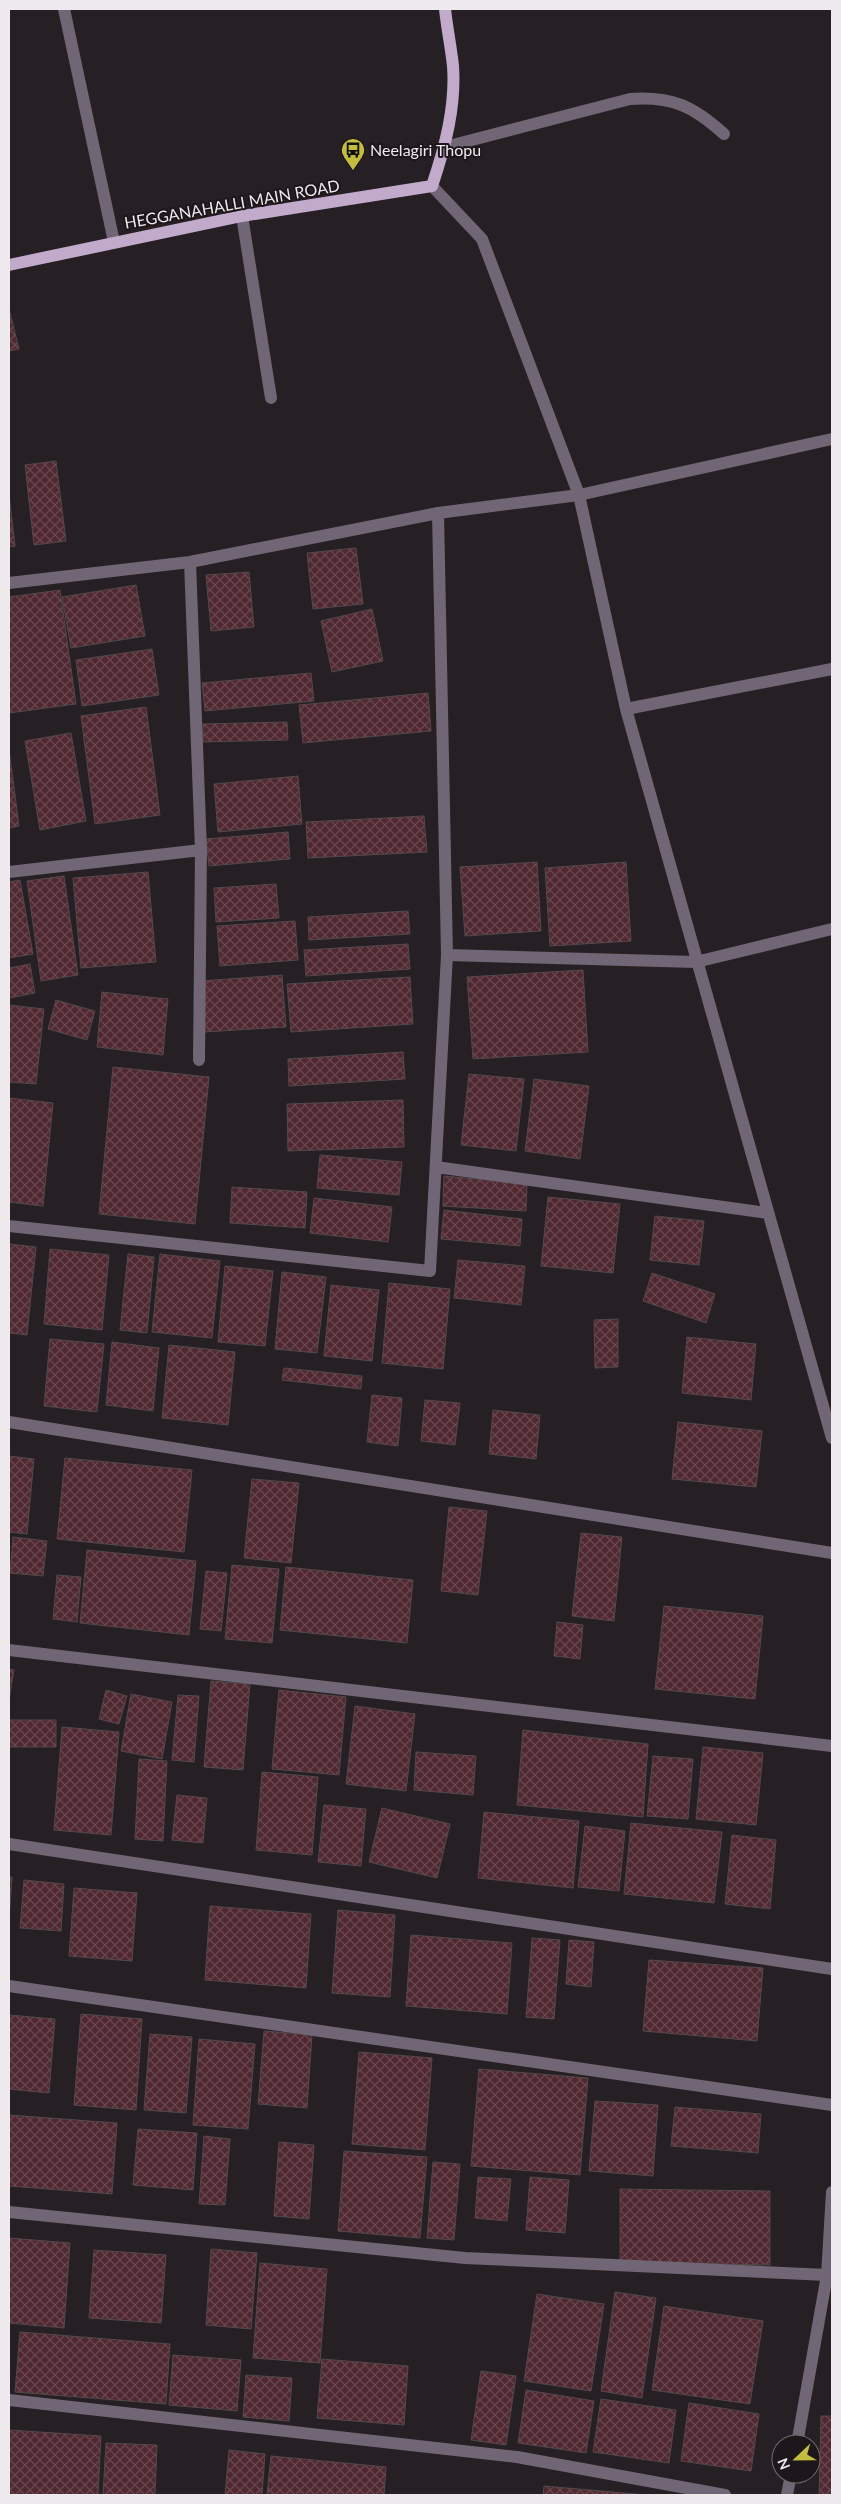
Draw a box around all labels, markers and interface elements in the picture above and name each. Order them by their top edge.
bus stop icon: Neelagiri Thopu [340,137,366,171]
place label: Neelagiri Thopu [370,140,481,159]
street label: HEGGANAHALLI MAIN ROAD [123,175,341,232]
north arrow [771,2434,821,2484]
text: N [774,2456,793,2472]

